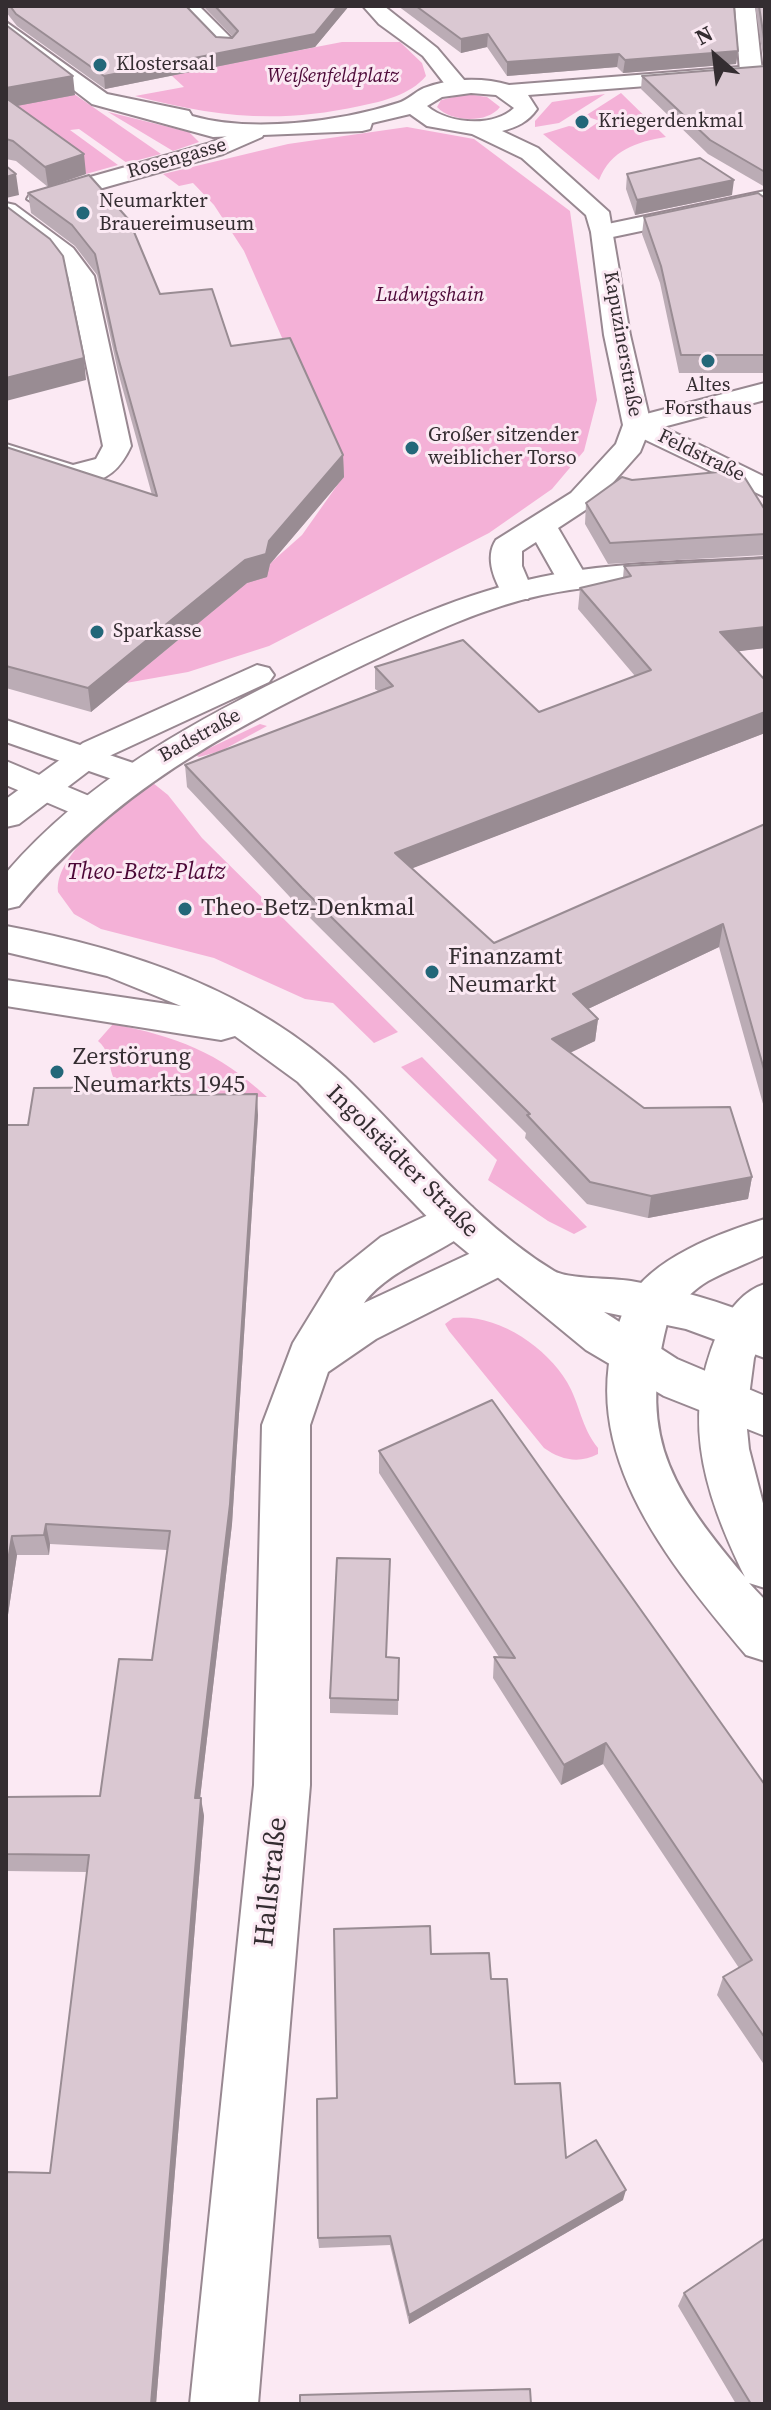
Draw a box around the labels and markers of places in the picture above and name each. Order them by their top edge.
place label: Klostersaal [116,53,215,77]
marker: Klostersaal [91,56,109,74]
place label: Kriegerdenkmal [598,110,743,134]
marker: Kriegerdenkmal [573,113,591,131]
place label: Neumarkter Brauereimuseum [99,190,254,237]
marker: Neumarkter Brauereimuseum [74,204,92,222]
marker: Altes Forsthaus [699,352,717,370]
place label: Altes Forsthaus [664,374,752,421]
place label: Großer sitzender weiblicher Torso [428,424,579,471]
marker: Großer sitzender weiblicher Torso [403,439,421,457]
place label: Sparkasse [113,620,202,644]
marker: Sparkasse [88,623,106,641]
place label: Theo-Betz-Denkmal [201,895,415,923]
marker: Theo-Betz-Denkmal [176,900,194,918]
place label: Finanzamt Neumarkt [448,944,562,1000]
marker: Finanzamt Neumarkt [423,963,441,981]
place label: Zerstörung Neumarkts 1945 [73,1044,245,1100]
marker: Zerstörung Neumarkts 1945 [48,1063,66,1081]

